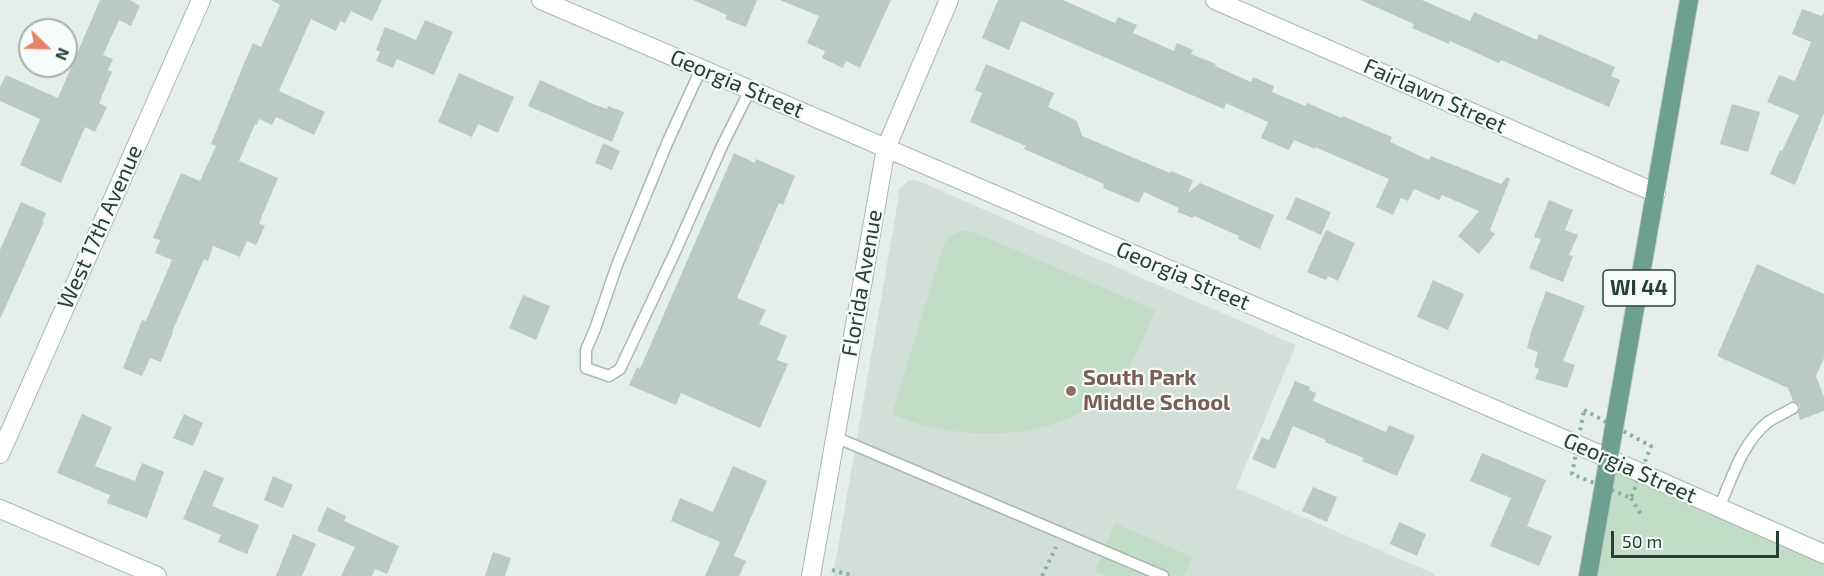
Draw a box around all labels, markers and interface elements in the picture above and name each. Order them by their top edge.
north arrow [18,18,78,78]
street label: Georgia Street [666,44,808,124]
text: N [52,45,74,63]
street label: Fairlawn Street [1360,53,1510,139]
street label: West 17th Avenue [52,141,148,313]
street label: Florida Avenue [836,208,888,358]
street label: Georgia Street [1112,236,1254,316]
road number: WI 44 [1603,270,1675,306]
place label: South Park Middle School [1083,365,1230,416]
marker: South Park Middle School [1064,384,1078,398]
street label: Georgia Street [1559,427,1701,509]
scale bar [1614,519,1782,557]
text: 50 m [1622,530,1662,552]

